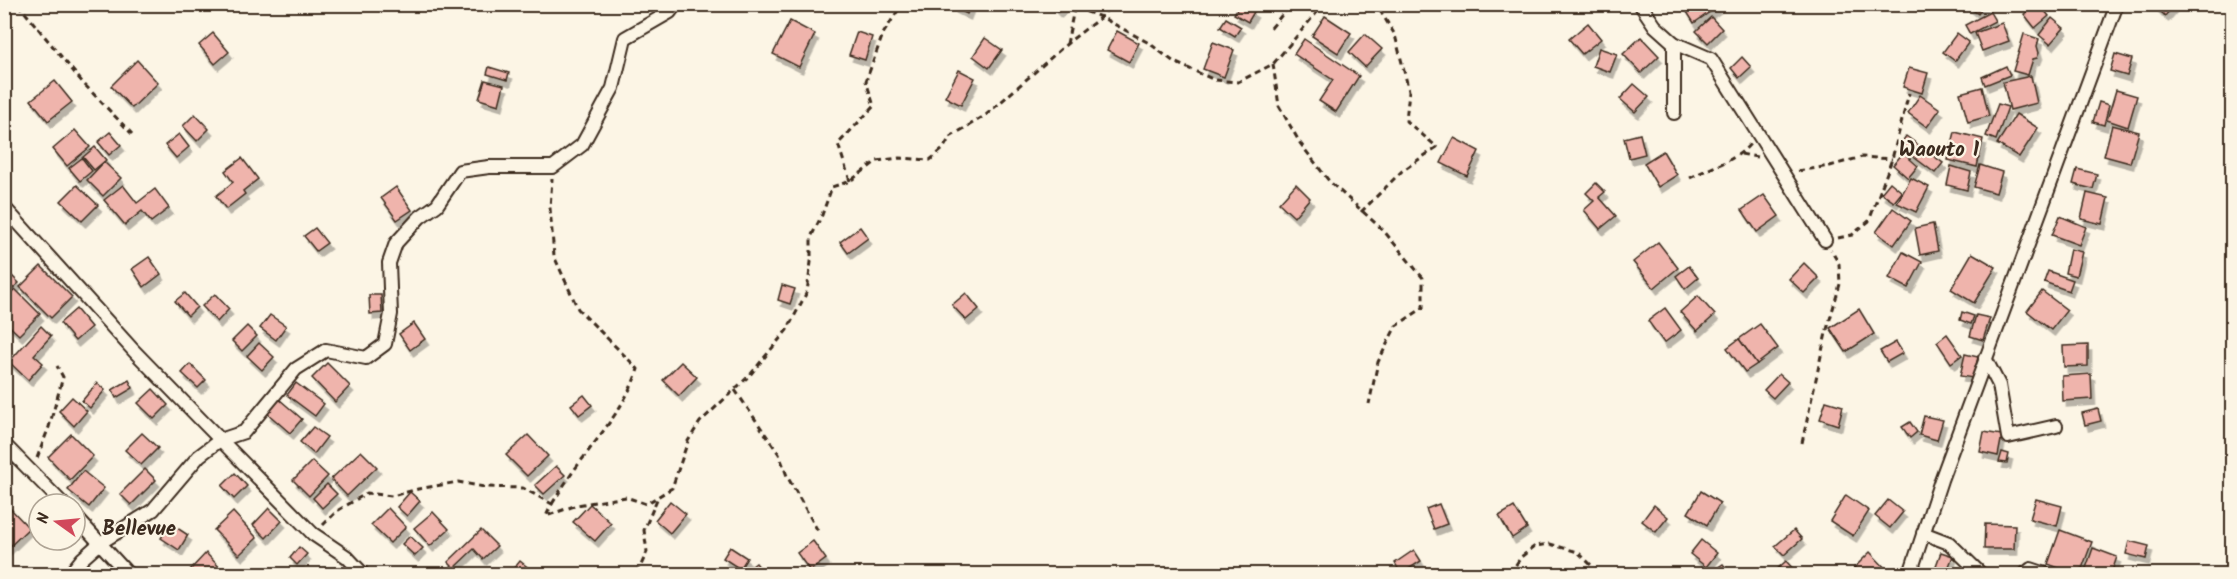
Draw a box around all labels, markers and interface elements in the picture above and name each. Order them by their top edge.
district label: Waouto 1 [1899,134,1980,167]
north arrow [27,492,87,552]
text: N [31,510,57,527]
district label: Bellevue [102,513,176,546]

